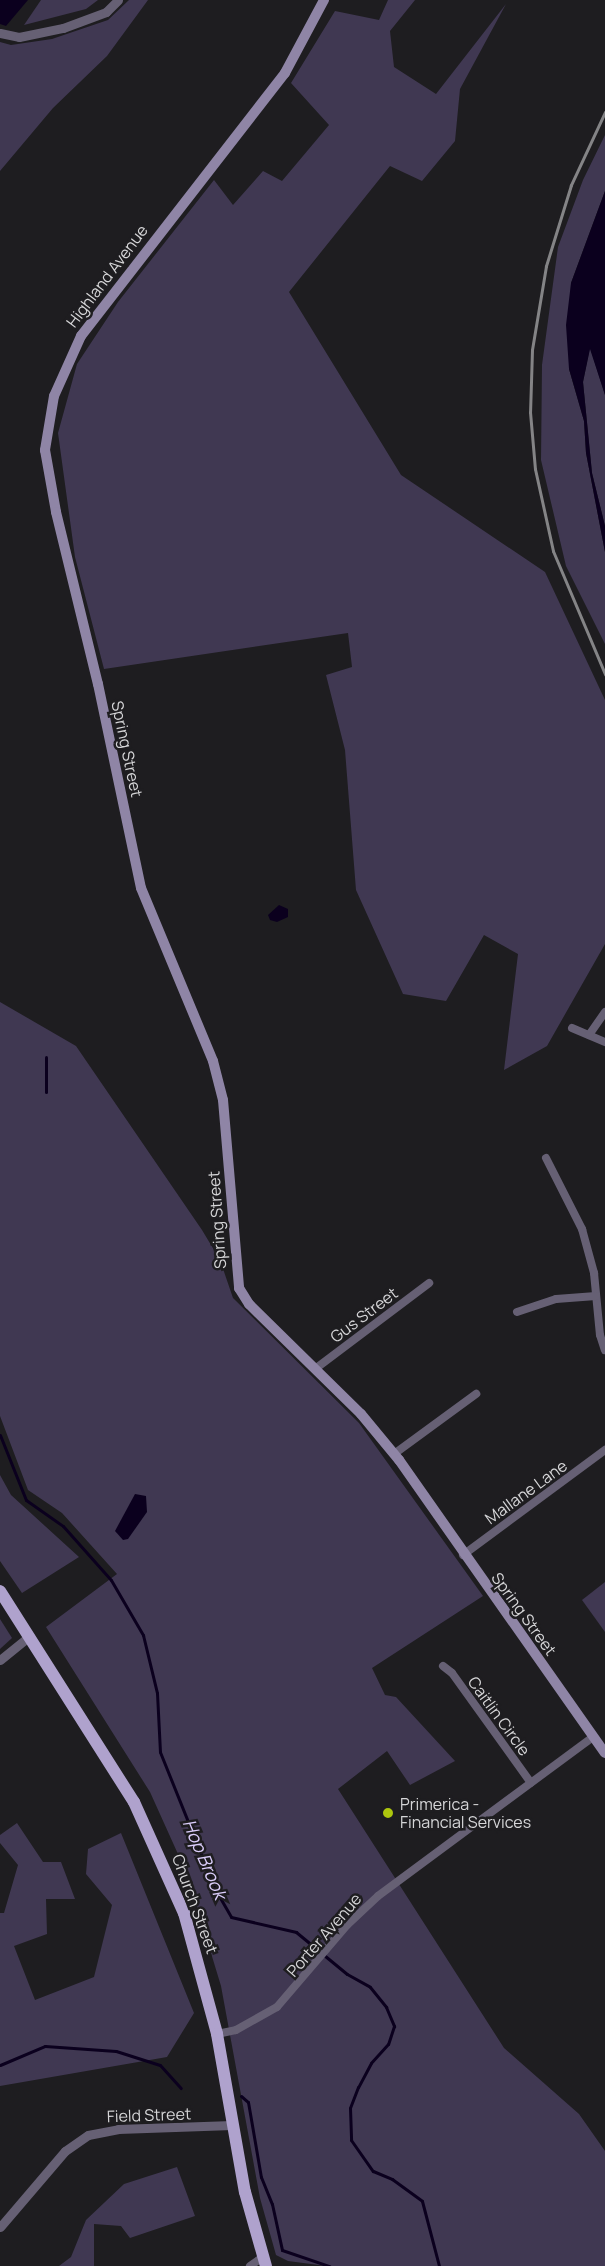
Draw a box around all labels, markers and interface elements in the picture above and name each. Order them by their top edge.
street label: Highland Avenue [62,221,152,331]
street label: Spring Street [107,699,147,799]
street label: Spring Street [204,1170,230,1270]
street label: Gus Street [327,1283,401,1347]
street label: Mallane Lane [481,1456,571,1528]
street label: Spring Street [487,1569,561,1659]
street label: Caitlin Circle [464,1673,534,1759]
place label: Primerica - Financial Services [400,1794,531,1832]
marker: Primerica - Financial Services [381,1806,395,1820]
water label: Hop Brook [178,1816,232,1902]
street label: Church Street [168,1852,222,1956]
street label: Porter Avenue [283,1889,365,1981]
street label: Field Street [106,2104,192,2126]

